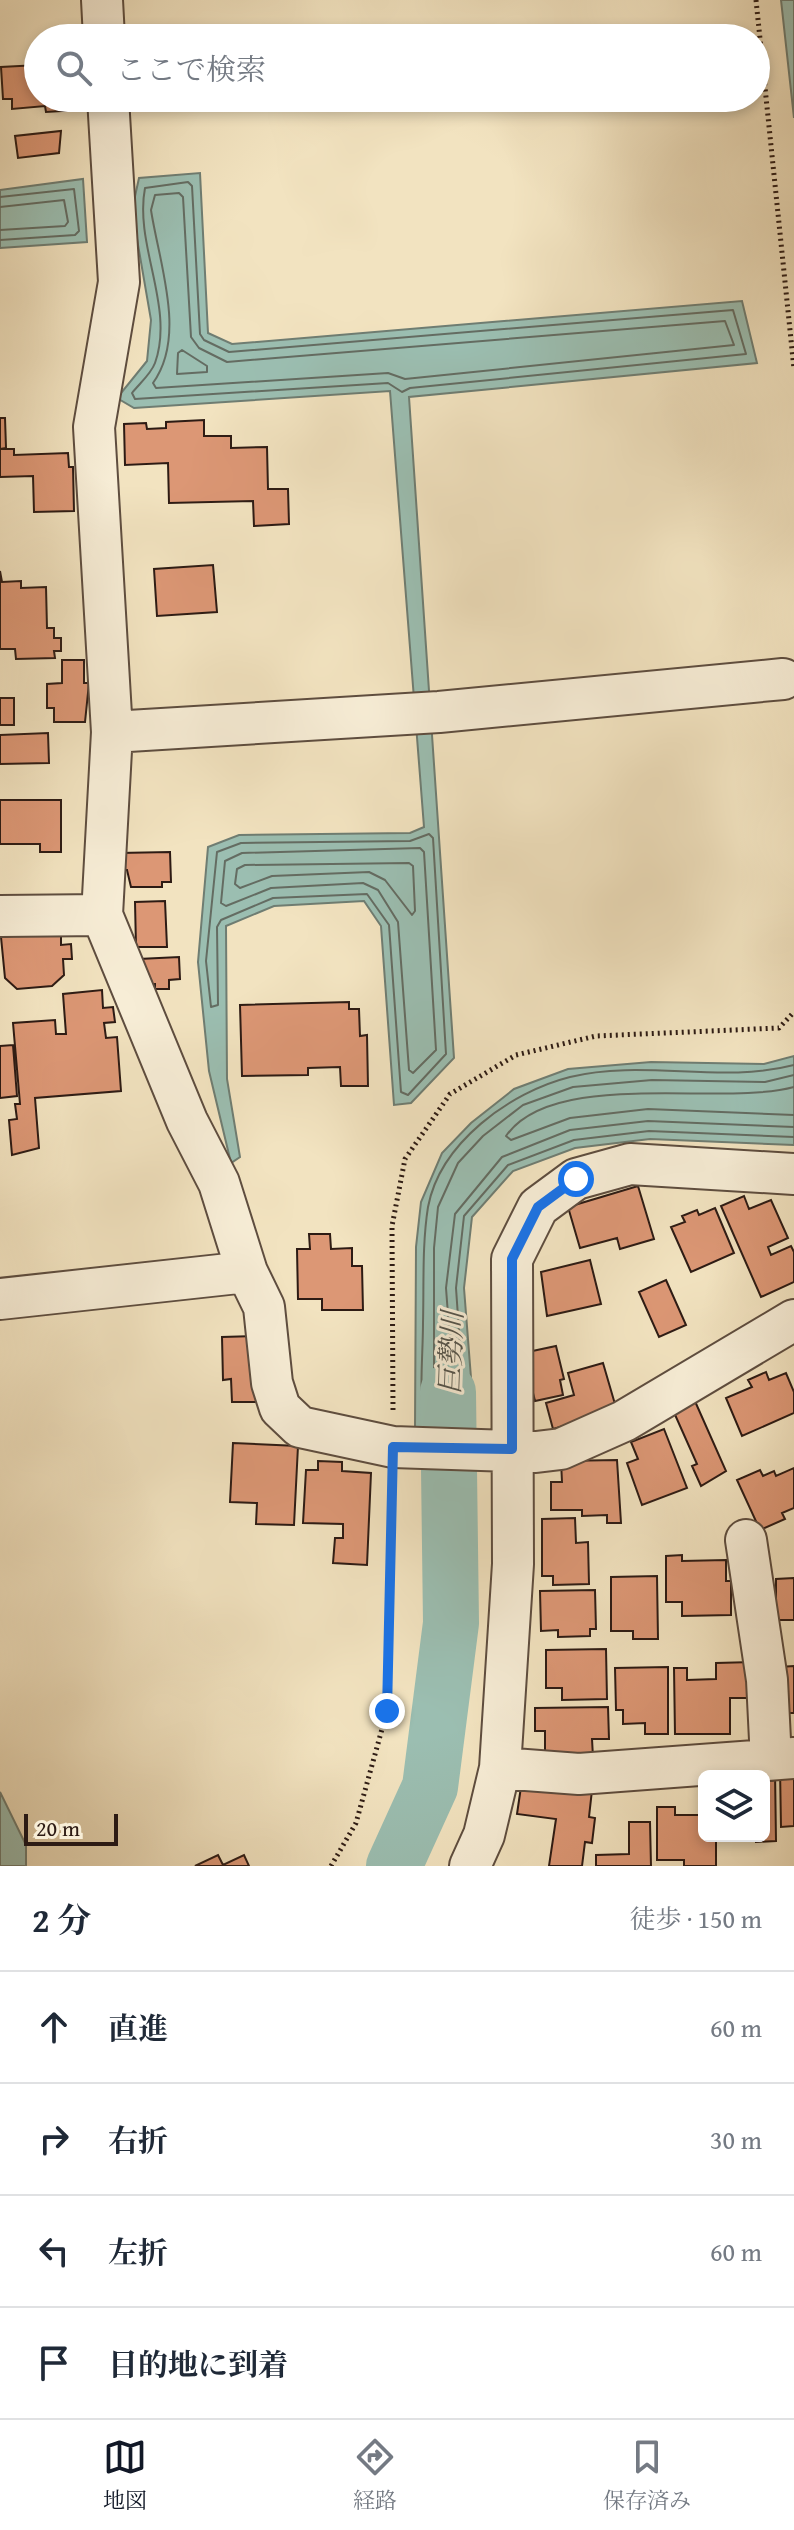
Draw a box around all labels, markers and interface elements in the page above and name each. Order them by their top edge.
search box [24,24,770,112]
icon: search [52,46,96,90]
text: ここで検索 [116,47,266,91]
route start [558,1161,594,1197]
water label: 巨勢川 [428,1307,472,1396]
route end [369,1693,405,1729]
map controls [698,1770,770,1842]
button: layers [698,1770,770,1842]
scale bar [24,1810,118,1846]
text: 20 m [36,1812,80,1844]
text: 2 分 [32,1895,91,1944]
text: 徒歩 · 150 m [630,1899,762,1938]
icon: ahead [32,2005,76,2049]
text: 直進 [108,2006,168,2050]
text: 60 m [710,2008,762,2047]
icon: right [32,2117,76,2161]
text: 右折 [108,2118,168,2162]
text: 30 m [710,2120,762,2159]
icon: left [32,2229,76,2273]
text: 左折 [108,2230,168,2274]
text: 60 m [710,2232,762,2271]
icon: arrive [32,2341,76,2385]
text: 目的地に到着 [108,2342,288,2386]
tab: 地図 [103,2435,147,2516]
tab: 経路 [353,2435,397,2516]
tab: 保存済み [603,2435,691,2516]

